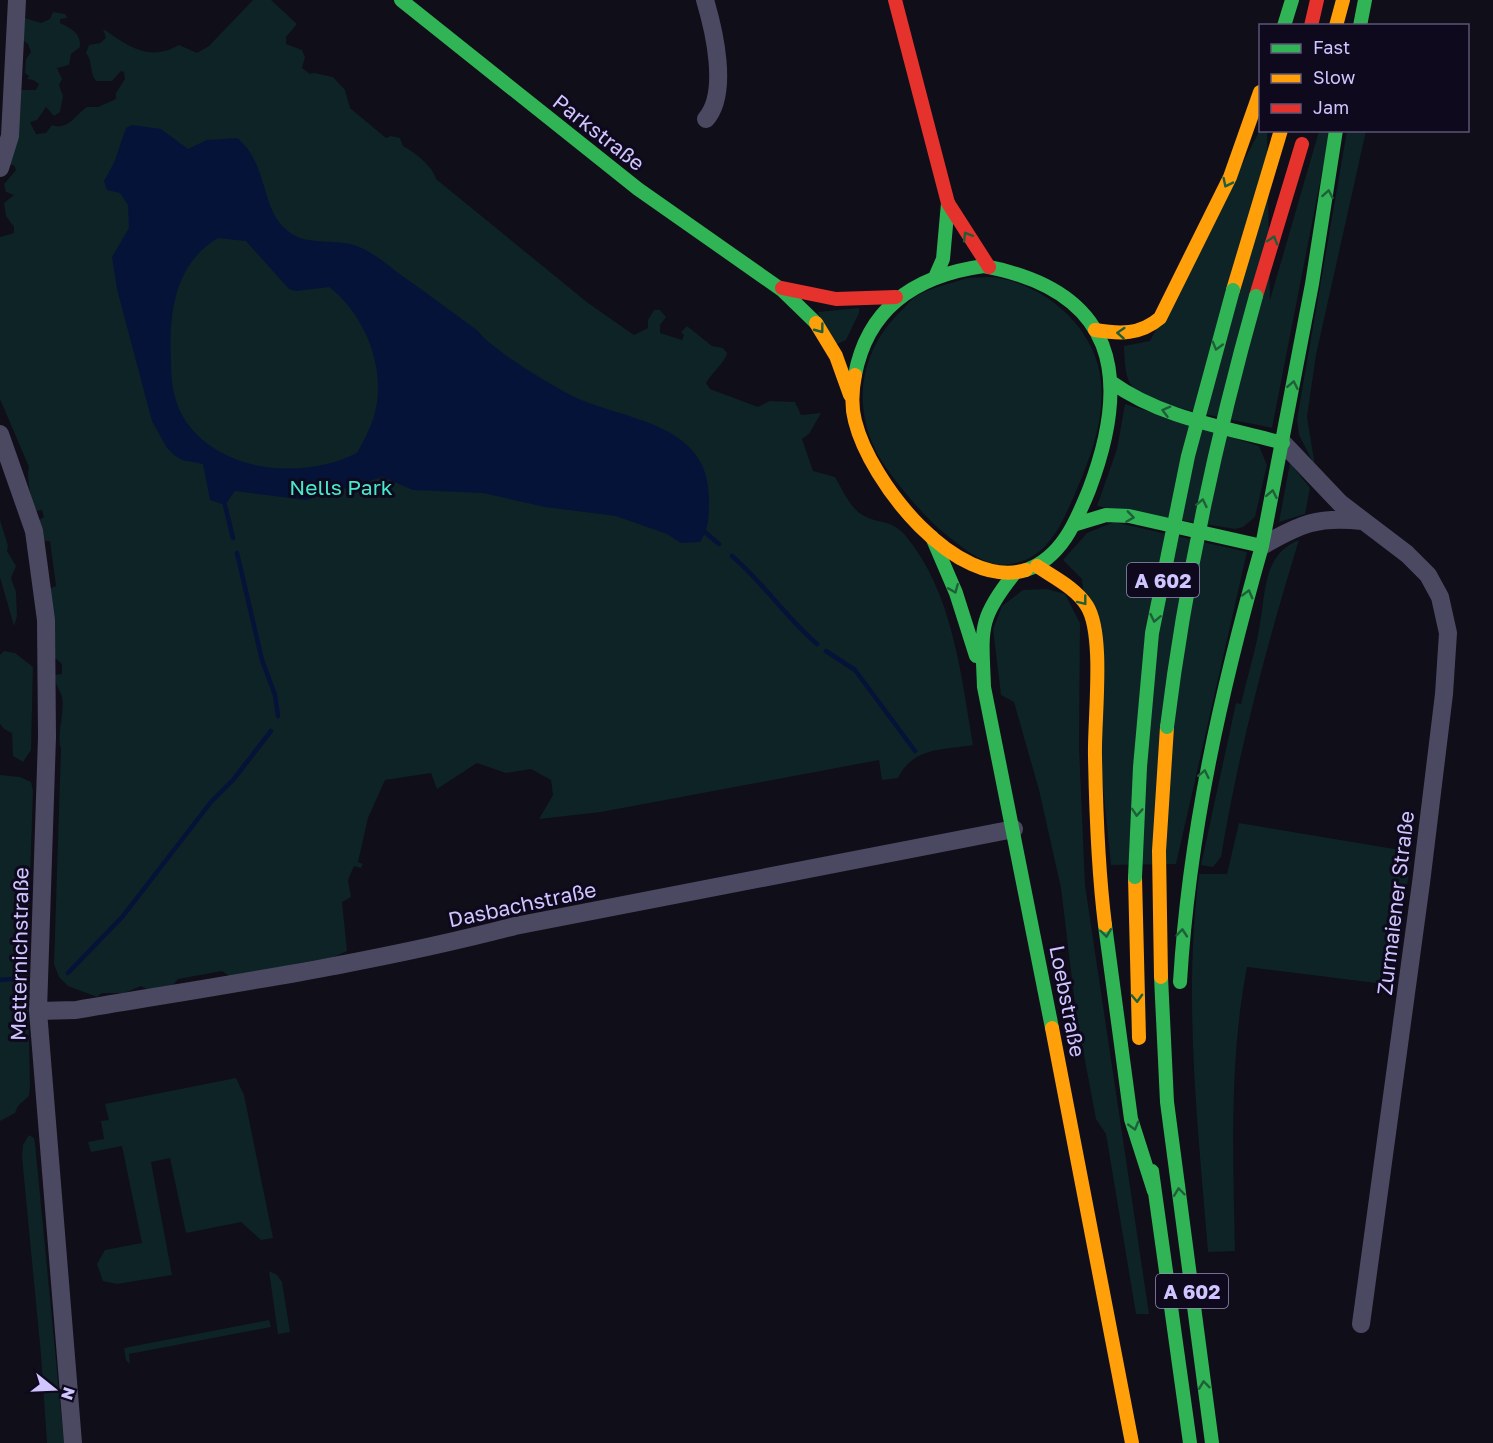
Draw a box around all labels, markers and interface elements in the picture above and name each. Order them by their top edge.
legend [1259,24,1469,132]
text: Fast [1313,36,1350,58]
text: Slow [1313,66,1356,88]
street label: Parkstraße [548,88,650,176]
text: Jam [1313,96,1349,118]
one-way arrow [1222,177,1234,188]
one-way arrow [1321,189,1334,199]
one-way arrow [963,232,975,242]
one-way arrow [1266,235,1278,246]
one-way arrow [813,322,824,333]
one-way arrow [1116,326,1125,339]
one-way arrow [1212,341,1225,351]
one-way arrow [1286,381,1299,391]
one-way arrow [1161,406,1171,418]
park label: Nells Park [289,474,393,500]
one-way arrow [1265,490,1278,500]
one-way arrow [1195,498,1208,508]
one-way arrow [1126,510,1135,522]
road number: A 602 [1127,563,1199,597]
one-way arrow [947,583,959,594]
one-way arrow [1241,590,1254,600]
one-way arrow [1075,594,1086,605]
one-way arrow [1149,613,1162,623]
one-way arrow [1197,769,1210,779]
one-way arrow [1131,808,1144,817]
street label: Zurmaiener Straße [1371,809,1419,997]
street label: Metternichstraße [4,867,34,1041]
street label: Dasbachstraße [446,876,598,932]
one-way arrow [1100,928,1112,937]
one-way arrow [1175,929,1188,938]
street label: Loebstraße [1044,943,1092,1059]
one-way arrow [1131,994,1144,1003]
one-way arrow [1126,1120,1139,1130]
one-way arrow [1173,1187,1186,1196]
road number: A 602 [1156,1274,1228,1308]
north arrow [24,1359,84,1419]
one-way arrow [1199,1380,1211,1390]
text: N [57,1385,80,1403]

